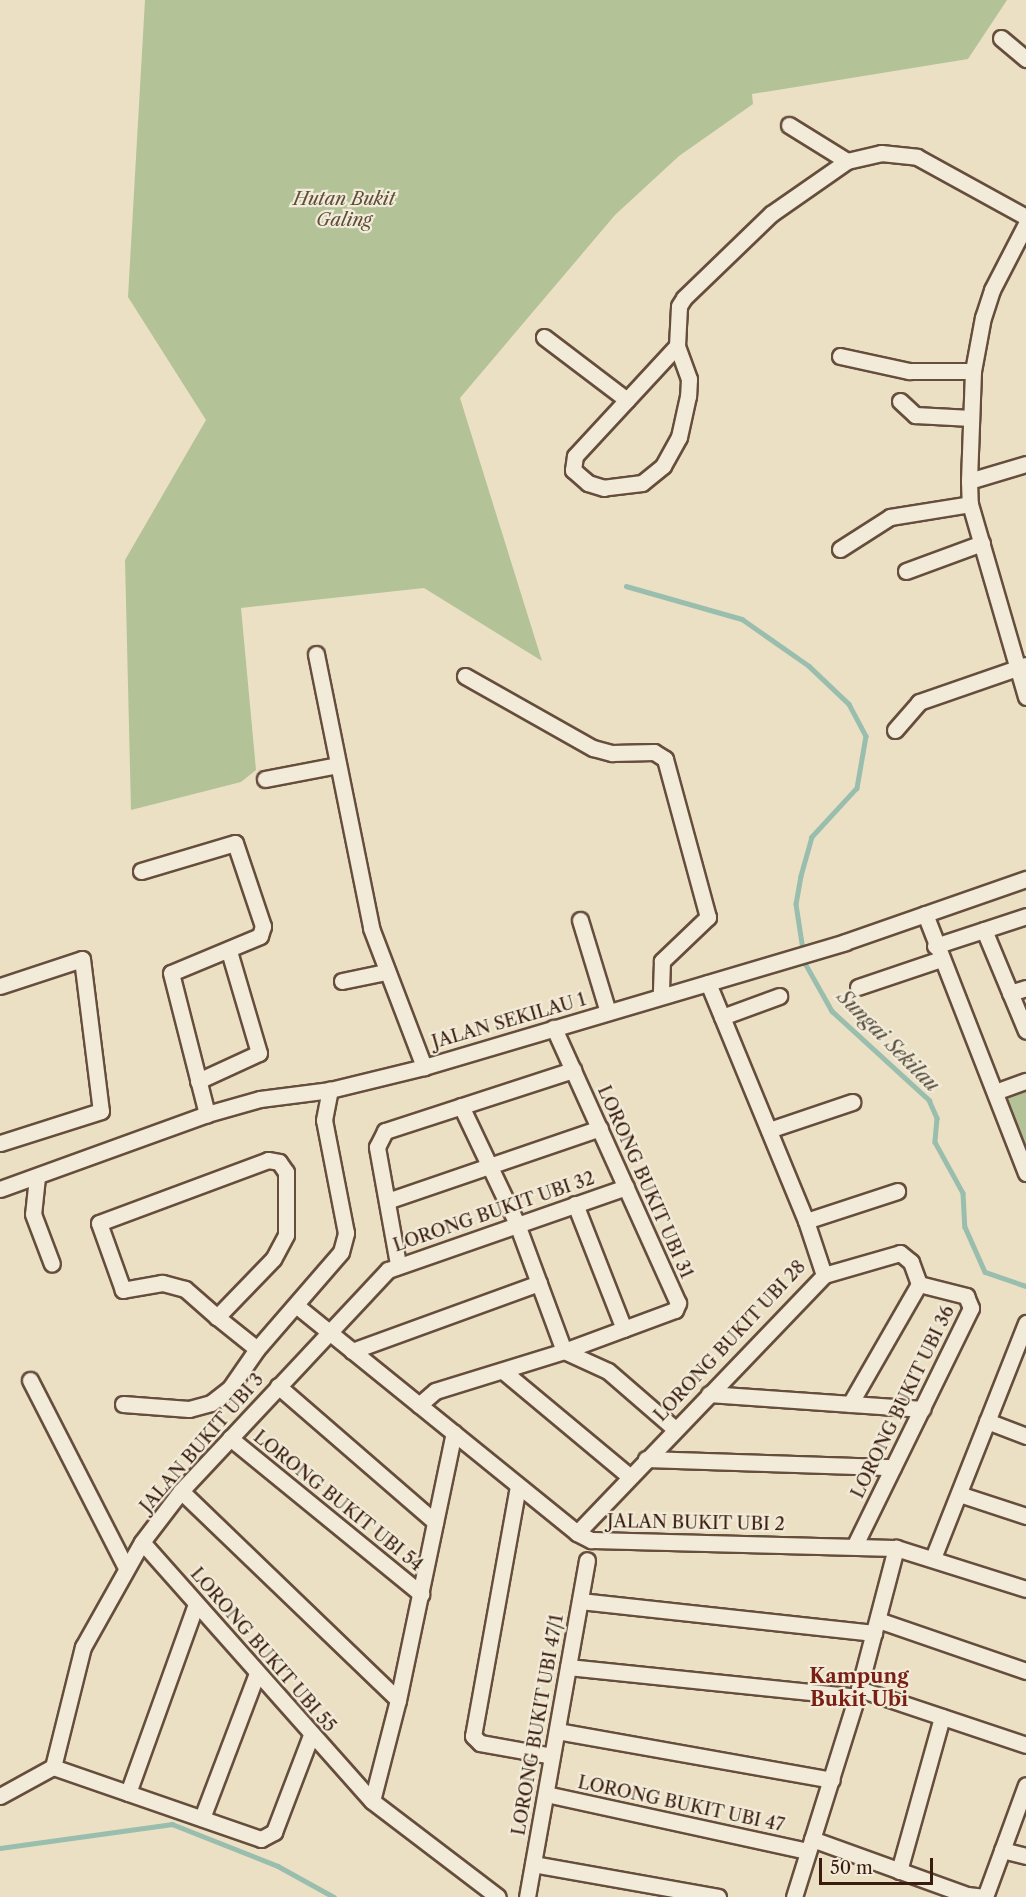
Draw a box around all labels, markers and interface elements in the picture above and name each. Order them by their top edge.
park label: Hutan Bukit Galing [293,189,395,232]
water label: Sungai Sekilau [832,985,944,1097]
street label: JALAN SEKILAU 1 [430,989,588,1053]
street label: LORONG BUKIT UBI 31 [593,1082,697,1282]
street label: LORONG BUKIT UBI 32 [390,1167,598,1257]
street label: LORONG BUKIT UBI 28 [650,1256,810,1426]
street label: LORONG BUKIT UBI 36 [847,1302,959,1502]
street label: JALAN BUKIT UBI 3 [136,1369,268,1517]
street label: LORONG BUKIT UBI 54 [249,1426,427,1576]
street label: JALAN BUKIT UBI 2 [607,1511,785,1535]
street label: LORONG BUKIT UBI 55 [186,1563,340,1737]
street label: LORONG BUKIT UBI 47/1 [508,1613,568,1837]
district label: Kampung Bukit Ubi [809,1665,909,1712]
street label: LORONG BUKIT UBI 47 [576,1772,786,1836]
scale bar [822,1846,936,1884]
text: 50 m [830,1857,873,1879]

